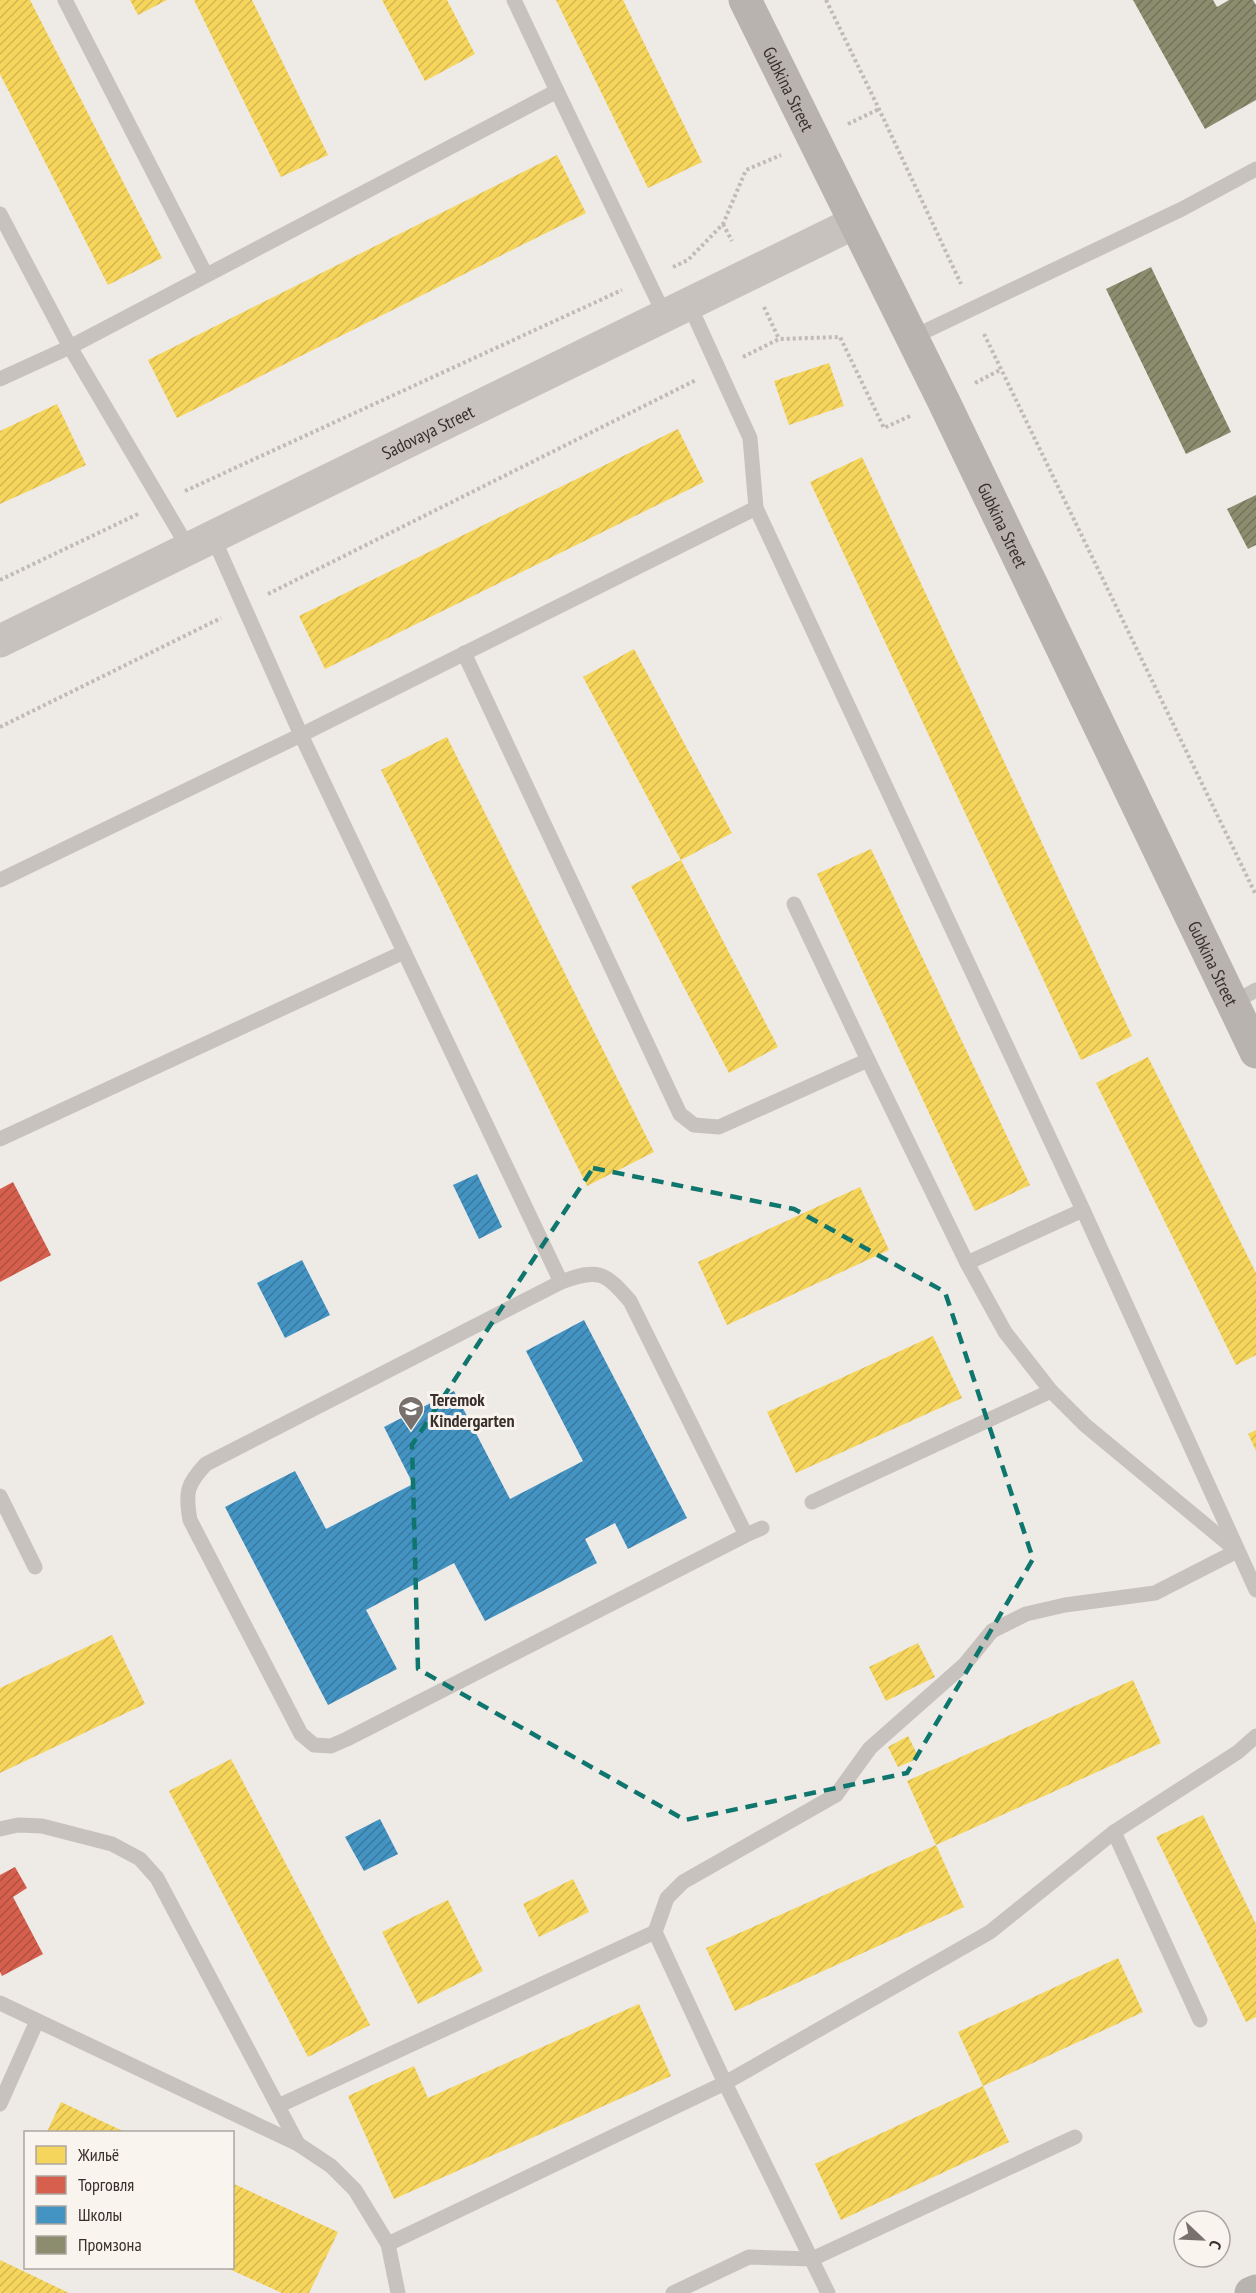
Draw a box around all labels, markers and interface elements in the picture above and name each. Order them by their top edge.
street label: Gubkina Street [758,43,820,135]
street label: Sadovaya Street [378,399,477,464]
street label: Gubkina Street [973,479,1033,571]
street label: Gubkina Street [1183,917,1244,1009]
place label: Teremok Kindergarten [430,1388,515,1432]
school or university icon: Teremok Kindergarten [396,1394,426,1432]
legend [24,2131,234,2269]
text: Жильё [77,2143,119,2166]
text: Торговля [78,2173,134,2196]
text: Школы [78,2203,122,2226]
north arrow [1172,2209,1232,2269]
text: Промзона [78,2233,142,2256]
text: С [1205,2238,1226,2253]

